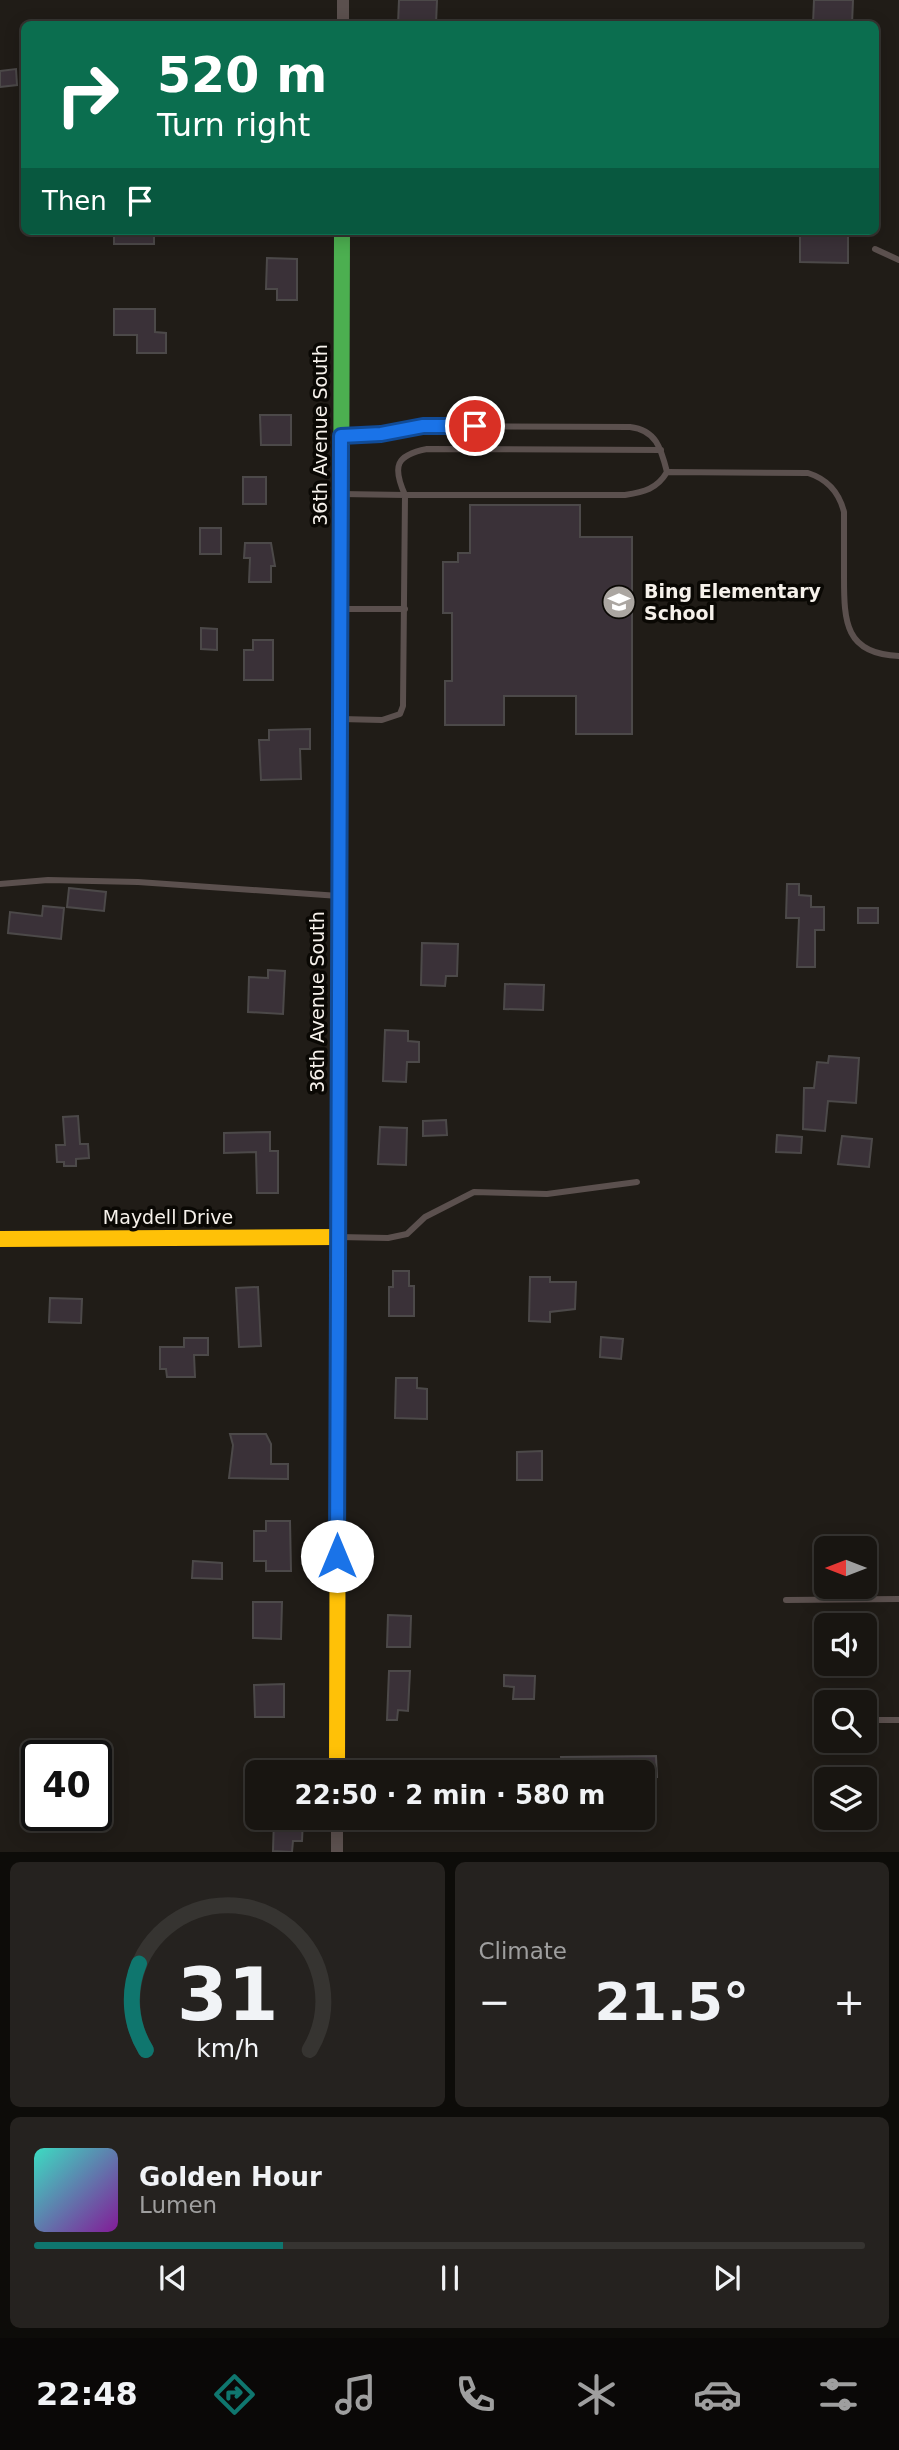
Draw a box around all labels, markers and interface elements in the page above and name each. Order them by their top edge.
text: 520 m [157,47,327,104]
icon: right [42,49,133,140]
text: Turn right [157,106,310,144]
icon: arrive [121,182,159,220]
text: Then [42,186,107,216]
street label: 36th Avenue South [309,344,331,526]
pin [445,396,505,456]
icon: arrive [456,407,494,445]
place label: Bing Elementary School [644,580,822,624]
school or university icon: Bing Elementary School [600,583,638,621]
street label: 36th Avenue South [306,911,328,1093]
street label: Maydell Drive [103,1206,233,1228]
position arrow [300,1519,374,1593]
north arrow [814,1536,877,1600]
map controls [814,1536,877,1830]
button: sound [814,1613,877,1676]
button: search [814,1690,877,1753]
speed limit sign: 40 [21,1740,112,1831]
button: layers [814,1767,877,1830]
text: 22:50 · 2 min · 580 m [295,1780,605,1810]
text: Climate [479,1938,567,1964]
text: 31 [177,1953,278,2038]
text: 21.5° [595,1972,749,2032]
text: − [479,1980,510,2024]
text: + [833,1980,865,2024]
text: km/h [196,2034,259,2063]
text: Golden Hour [139,2162,322,2192]
text: Lumen [139,2192,217,2218]
icon: previous [154,2259,192,2297]
icon: pause [431,2259,469,2297]
icon: next [708,2259,746,2297]
icon: directions [210,2370,259,2419]
icon: music [331,2370,380,2419]
icon: phone [451,2370,500,2419]
icon: climate [572,2370,621,2419]
icon: car [693,2370,742,2419]
icon: filters [814,2370,863,2419]
text: 22:48 [36,2375,138,2413]

